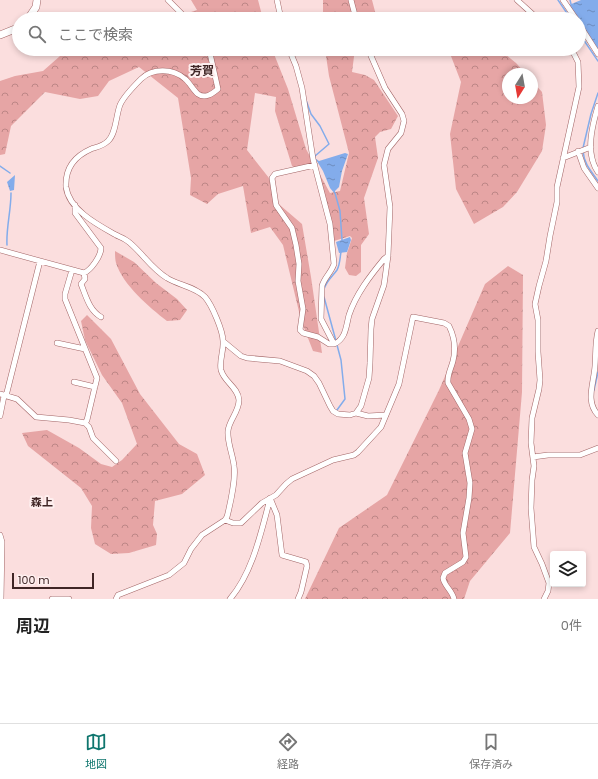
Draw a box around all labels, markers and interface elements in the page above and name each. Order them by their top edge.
search box [12,12,586,56]
icon: search [26,23,48,45]
text: ここで検索 [58,24,133,45]
district label: 芳賀 [190,62,214,79]
north arrow [502,68,538,104]
district label: 森上 [31,494,53,510]
map controls [550,551,586,587]
button: layers [550,551,586,587]
scale bar [12,571,94,590]
text: 100 m [18,572,50,588]
text: 周辺 [16,614,50,638]
text: 0件 [561,616,582,635]
tab: 地図 [85,731,107,773]
tab: 経路 [277,731,299,773]
tab: 保存済み [469,731,513,773]

